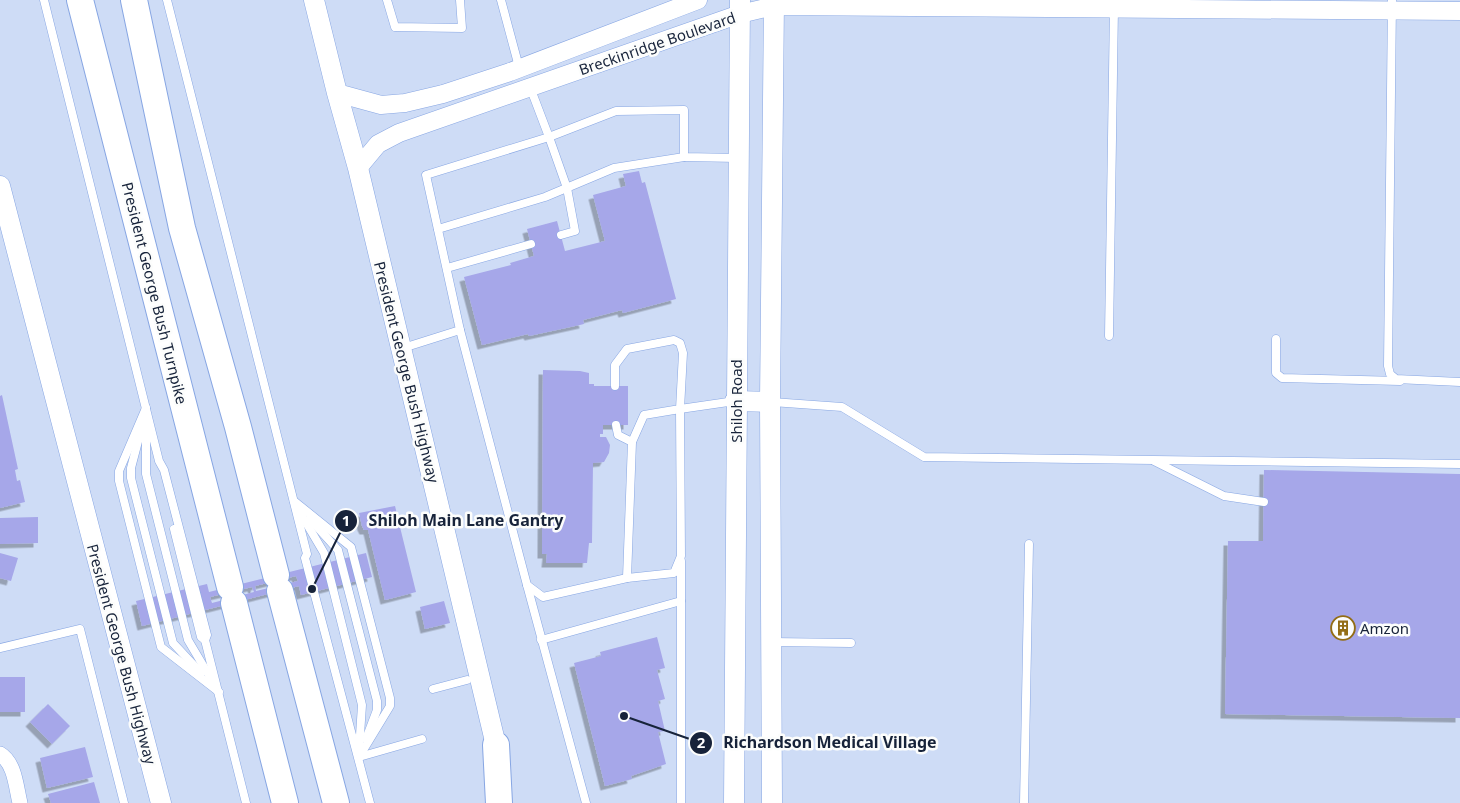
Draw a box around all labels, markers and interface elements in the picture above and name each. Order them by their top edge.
street label: Breckinridge Boulevard [576,7,738,79]
street label: President George Bush Turnpike [118,180,192,406]
street label: President George Bush Highway [370,259,444,485]
street label: Shiloh Road [726,359,746,443]
callout: Shiloh Main Lane Gantry [334,505,573,536]
text: Shiloh Main Lane Gantry [369,509,564,531]
text: 1 [342,510,350,530]
street label: President George Bush Highway [83,542,161,767]
building icon: Amzon [1330,615,1356,641]
place label: Amzon [1360,618,1409,638]
callout: Richardson Medical Village [688,727,946,758]
text: Richardson Medical Village [723,731,937,753]
text: 2 [697,732,706,752]

